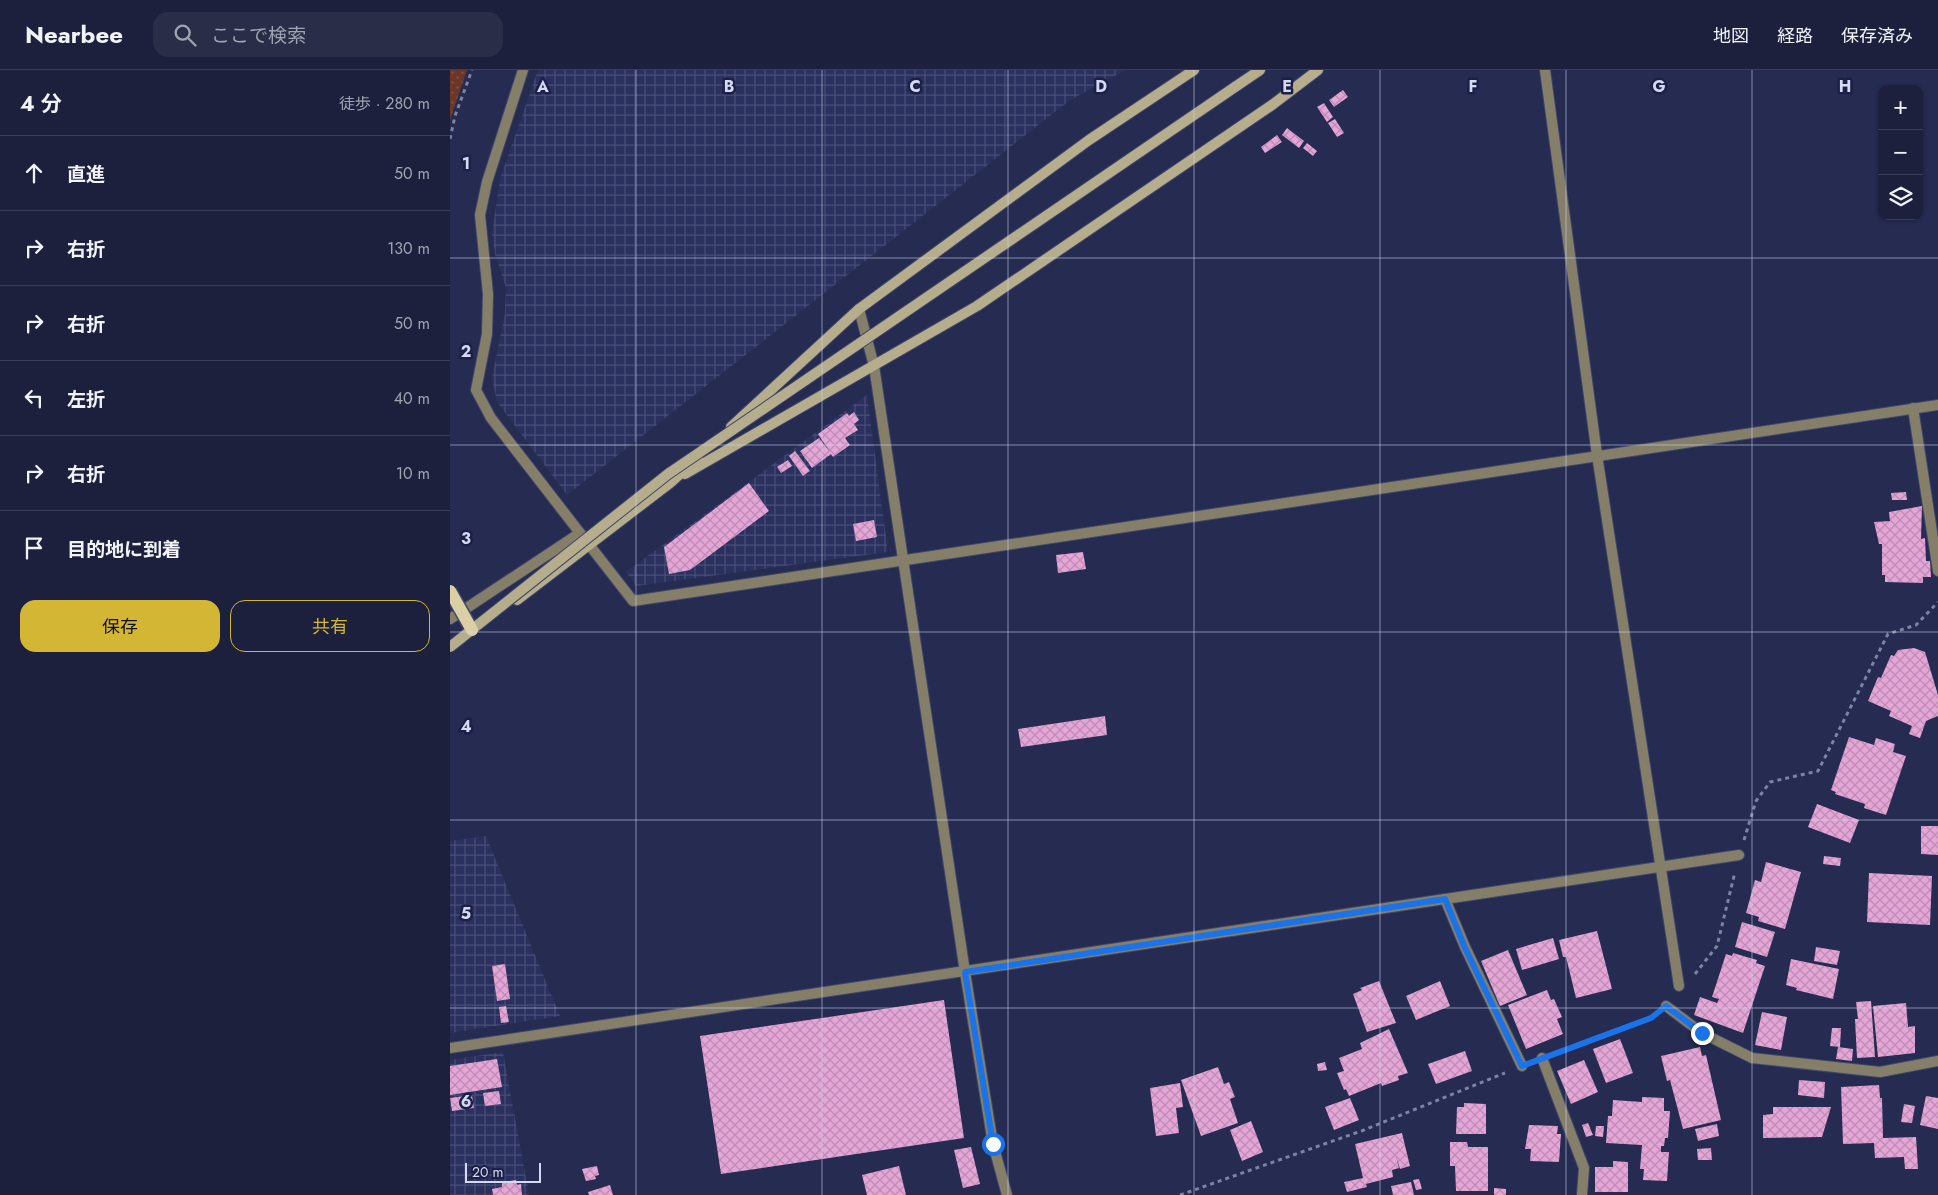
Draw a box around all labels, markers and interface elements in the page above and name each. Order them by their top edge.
search box [153,12,503,57]
text: Nearbee [25,17,123,52]
icon: search [171,21,199,49]
text: ここで検索 [211,22,306,49]
text: 地図 [1713,23,1749,49]
text: 経路 [1777,23,1813,49]
text: 保存済み [1841,23,1913,49]
text: A [536,75,549,98]
text: B [724,75,734,98]
text: C [909,75,921,98]
text: D [1095,75,1107,98]
text: E [1282,75,1292,98]
text: F [1469,75,1477,98]
text: G [1652,75,1666,98]
text: H [1839,75,1851,98]
map controls [1878,85,1923,220]
button: + [1878,85,1923,130]
text: 4 分 [20,89,62,119]
text: 徒歩 · 280 m [339,92,430,115]
button: − [1878,130,1923,175]
text: 1 [462,152,470,175]
icon: ahead [20,159,48,187]
text: 直進 [67,161,105,188]
text: 50 m [394,162,430,185]
button: layers [1878,175,1923,220]
icon: right [20,234,48,262]
text: 右折 [67,236,105,263]
text: 130 m [387,237,430,260]
icon: right [20,309,48,337]
text: 右折 [67,311,105,338]
text: 50 m [394,312,430,335]
text: 2 [461,340,471,363]
icon: left [20,384,48,412]
text: 左折 [67,386,105,413]
text: 40 m [394,387,430,410]
icon: right [20,459,48,487]
text: 右折 [67,461,105,488]
text: 10 m [396,462,430,485]
text: 3 [461,527,471,550]
icon: arrive [20,534,48,562]
text: 目的地に到着 [67,536,181,563]
button: 保存 [20,600,220,652]
button: 共有 [230,600,430,652]
text: 4 [460,715,472,738]
text: 5 [461,902,471,925]
route end [1691,1022,1714,1045]
text: 6 [461,1090,471,1113]
route start [982,1133,1005,1156]
scale bar [465,1160,541,1183]
text: 20 m [472,1162,504,1182]

